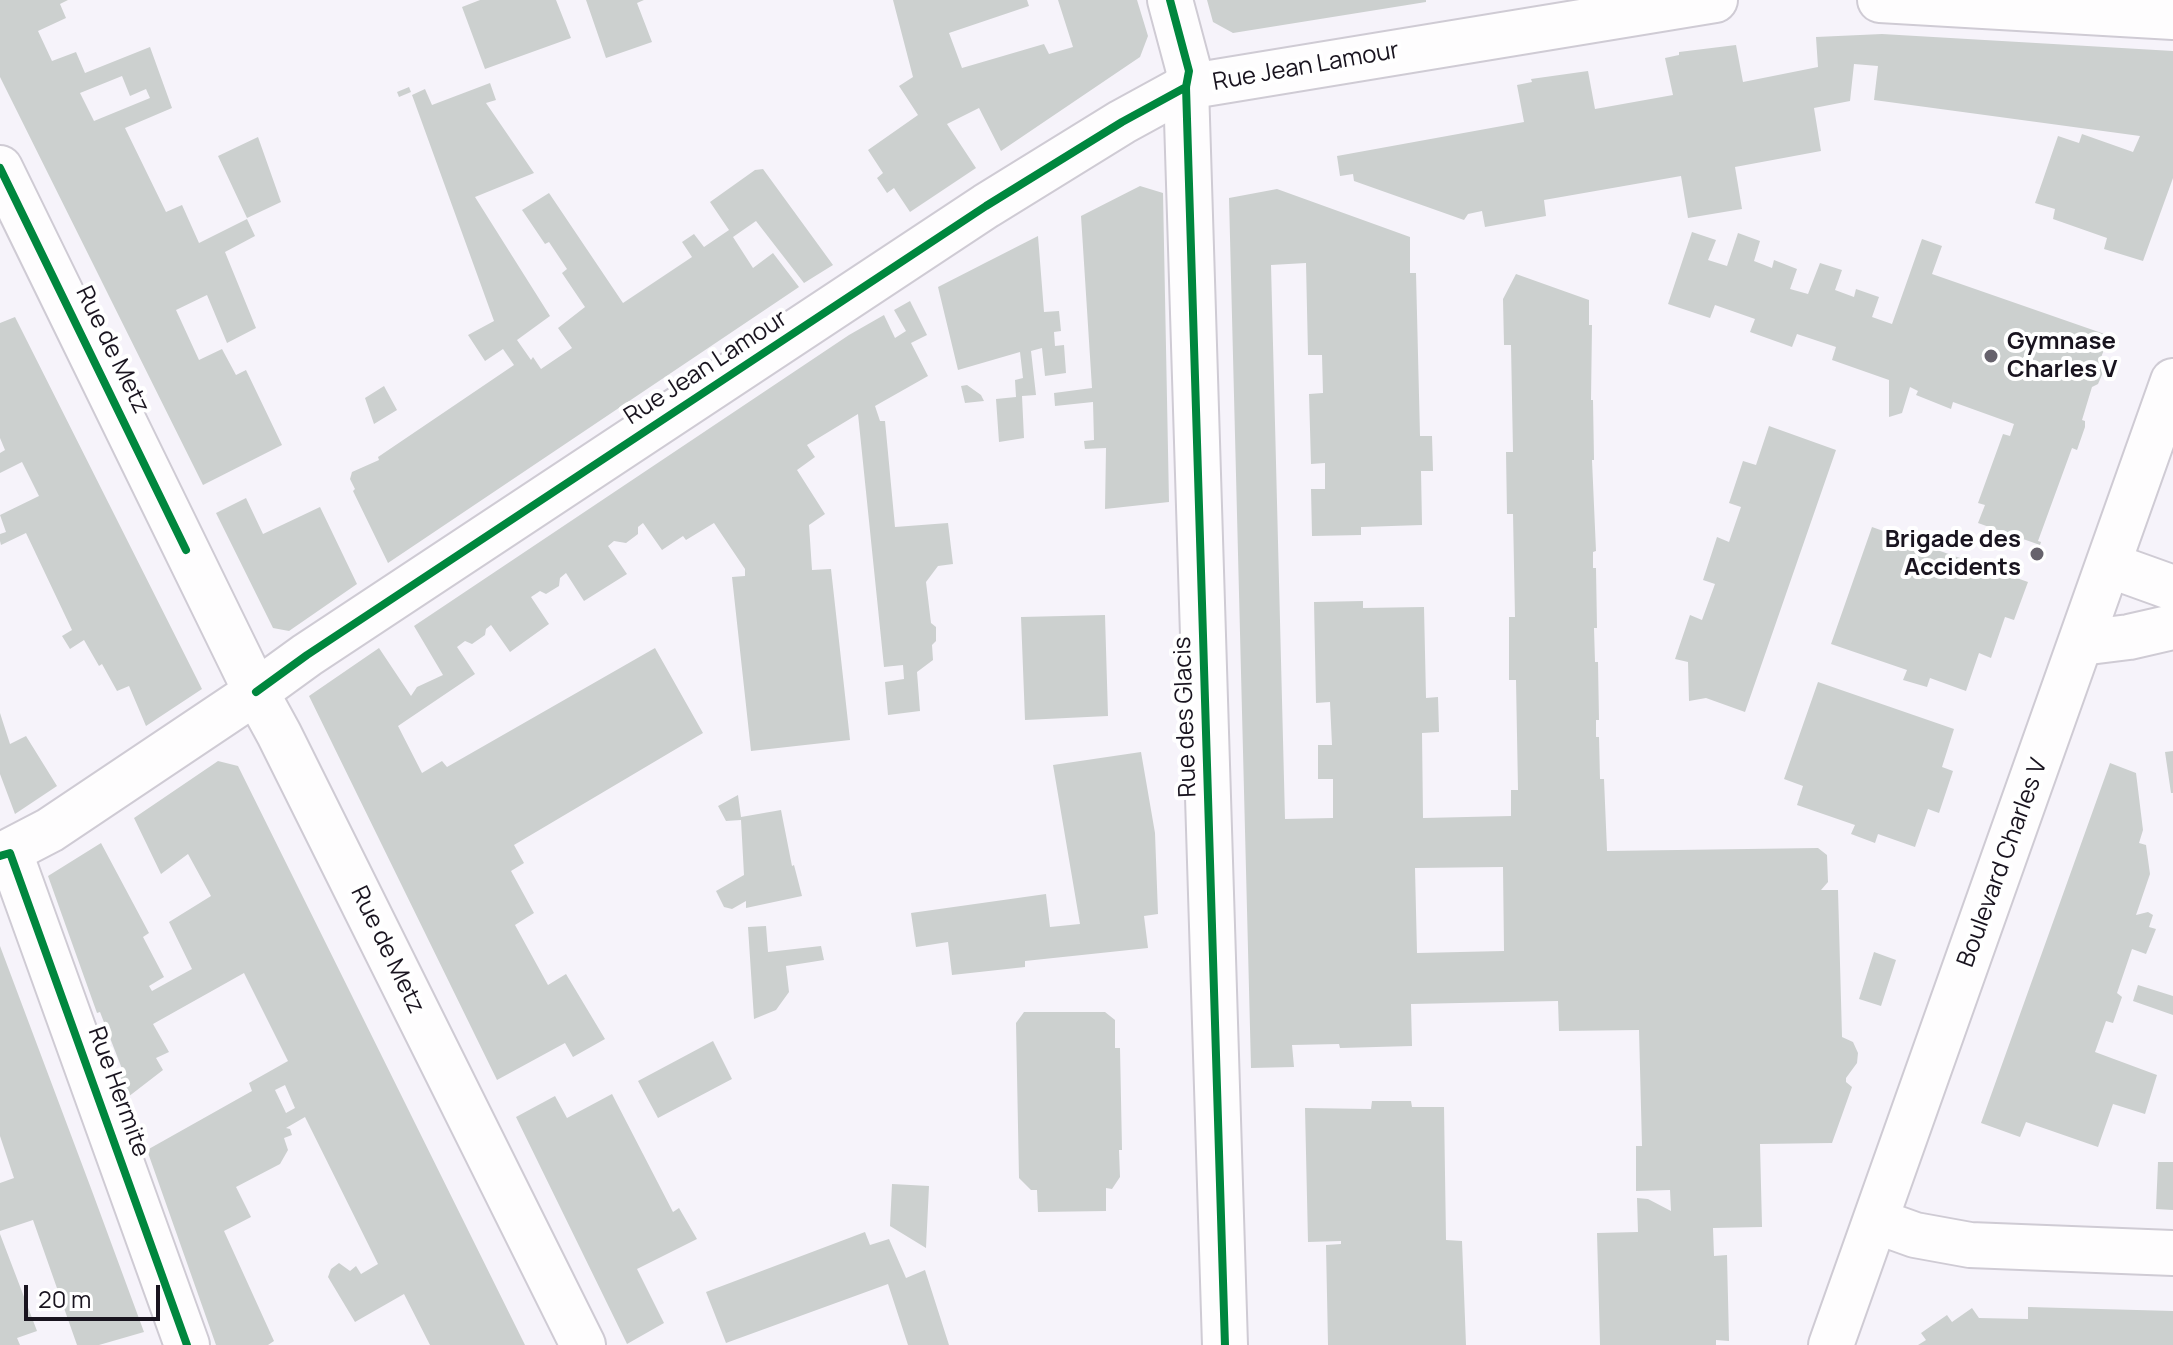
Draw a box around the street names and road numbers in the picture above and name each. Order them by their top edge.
street label: Rue Jean Lamour [1211,36,1401,98]
street label: Rue de Metz [69,282,155,418]
street label: Rue Jean Lamour [619,305,793,431]
street label: Rue des Glacis [1169,636,1203,798]
street label: Boulevard Charles V [1952,755,2054,971]
street label: Rue de Metz [344,882,430,1018]
street label: Rue Hermite [81,1023,155,1161]

